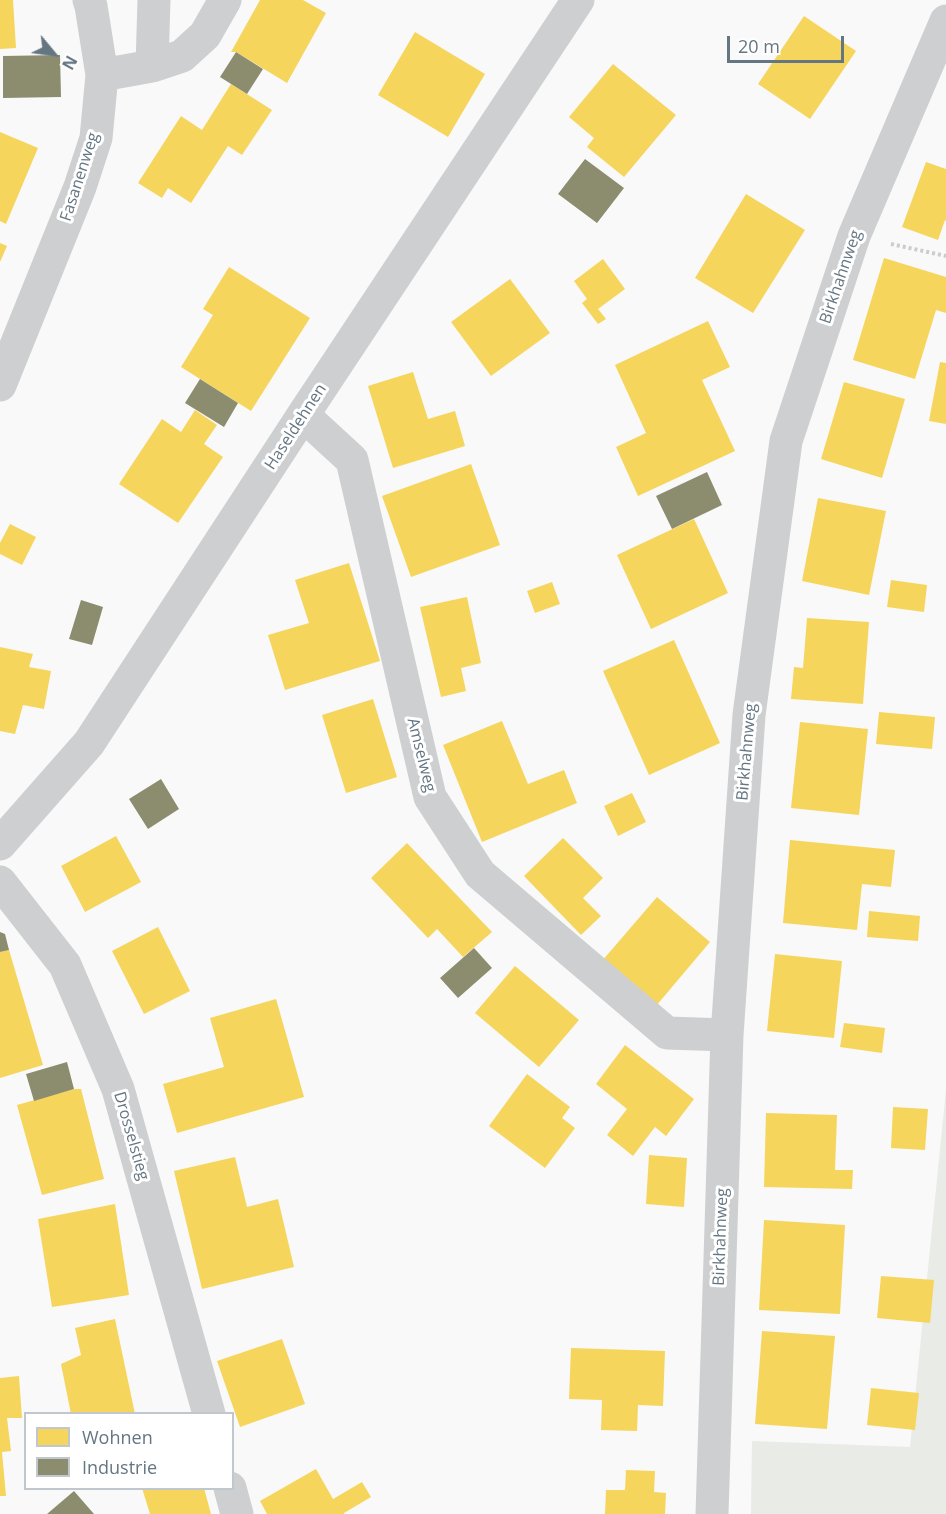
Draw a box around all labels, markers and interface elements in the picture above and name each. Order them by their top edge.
north arrow [24,24,84,84]
scale bar [730,24,847,62]
text: 20 m [738,34,780,58]
text: N [57,52,83,74]
street label: Fasanenweg [57,130,103,224]
street label: Birkhahnweg [816,228,866,326]
street label: Haseldehnen [261,380,331,474]
street label: Birkhahnweg [733,702,761,802]
street label: Amselweg [403,716,439,794]
street label: Drosselstieg [109,1090,153,1182]
street label: Birkhahnweg [710,1188,732,1286]
legend [24,1412,234,1490]
text: Wohnen [82,1425,153,1449]
text: Industrie [82,1455,157,1479]

